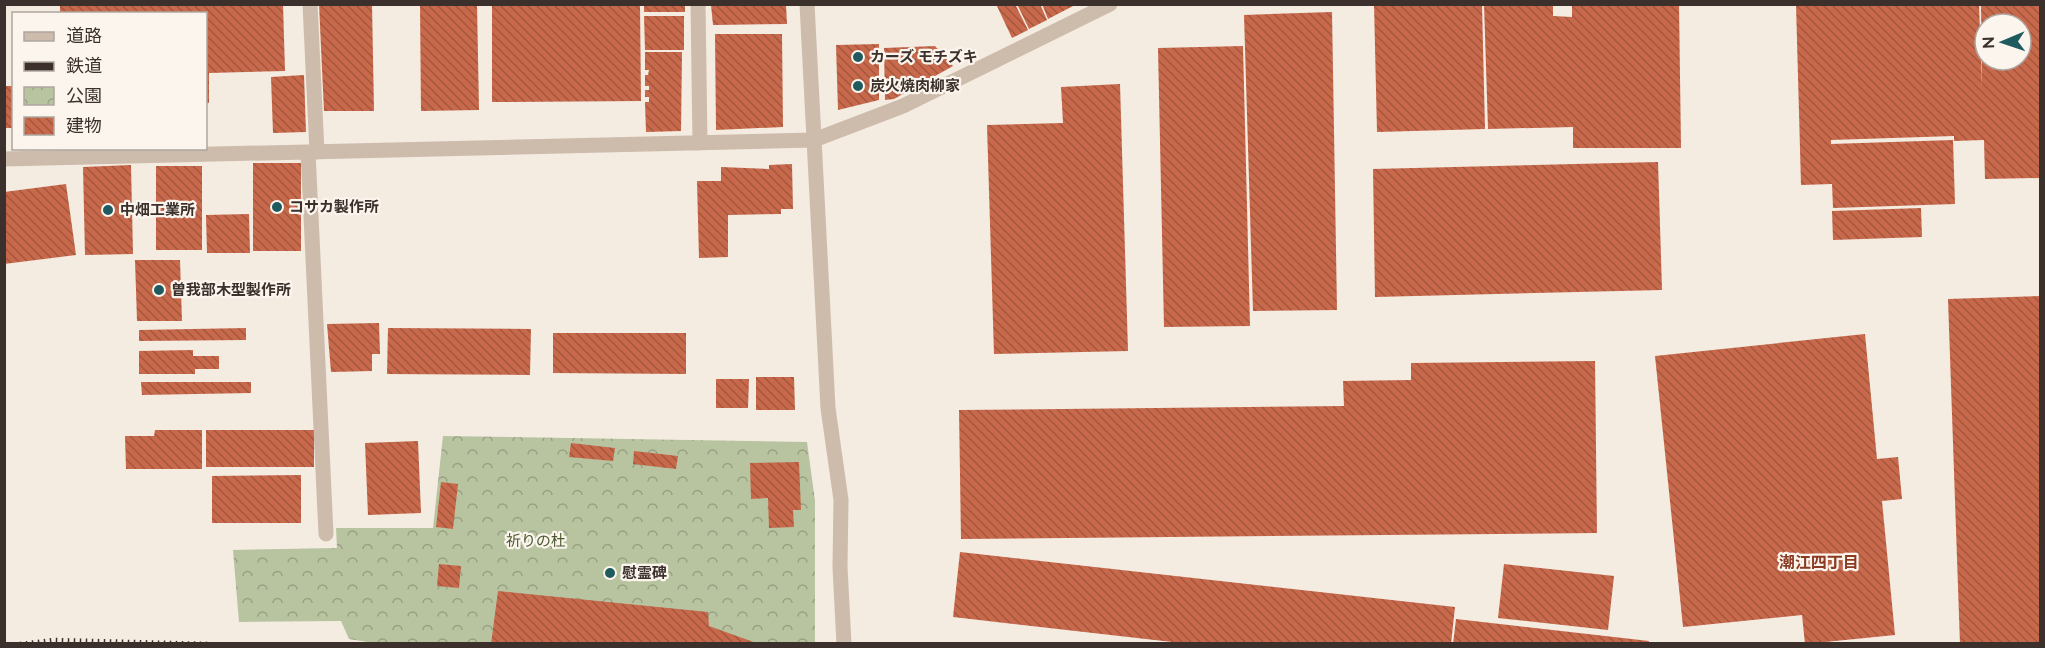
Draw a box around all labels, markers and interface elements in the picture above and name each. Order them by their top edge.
legend [12,12,207,150]
north arrow [1973,12,2033,72]
text: 道路 [66,25,102,46]
text: N [1979,36,1998,49]
place label: カーズ モチズキ [870,48,978,66]
marker: カーズ モチズキ [851,50,865,64]
text: 鉄道 [66,55,102,76]
place label: 炭火焼肉柳家 [870,77,960,95]
marker: 炭火焼肉柳家 [851,79,865,93]
text: 公園 [66,85,102,106]
text: 建物 [66,115,102,136]
place label: コサカ製作所 [289,198,379,216]
marker: コサカ製作所 [270,200,284,214]
place label: 中畑工業所 [120,201,195,219]
marker: 中畑工業所 [101,203,115,217]
place label: 曽我部木型製作所 [171,281,291,299]
marker: 曽我部木型製作所 [152,283,166,297]
park label: 祈りの杜 [506,532,566,550]
district label: 潮江四丁目 [1779,553,1859,572]
place label: 慰霊碑 [622,564,667,582]
marker: 慰霊碑 [603,566,617,580]

